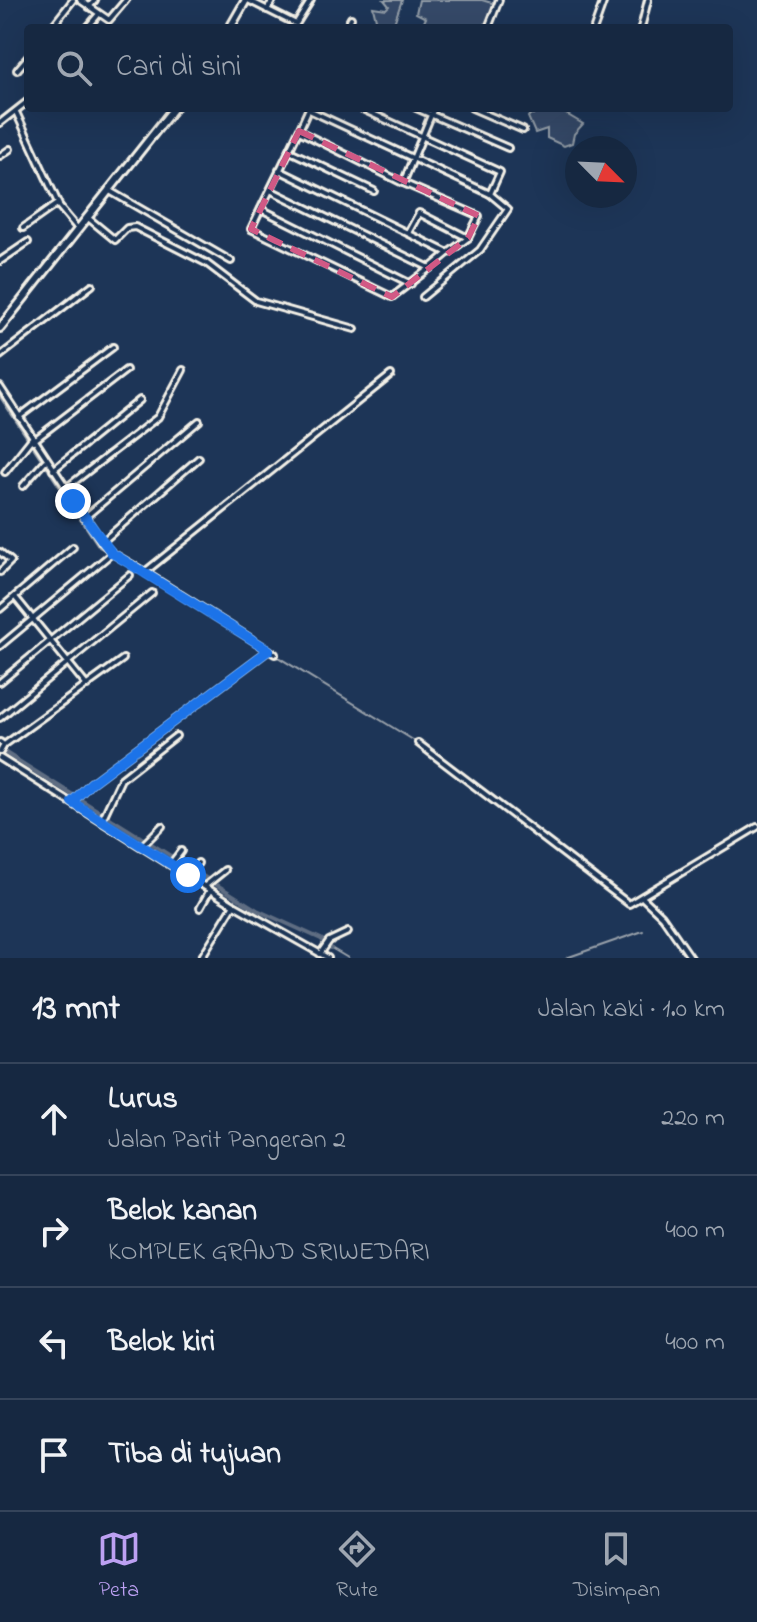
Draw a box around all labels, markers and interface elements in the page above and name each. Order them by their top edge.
search box [24,24,733,112]
icon: search [52,46,96,90]
text: Cari di sini [116,46,242,90]
north arrow [565,136,637,208]
route end [55,483,91,519]
route start [170,857,206,893]
text: 13 mnt [32,985,120,1035]
text: Jalan kaki · 1.0 km [538,991,725,1029]
text: Lurus [108,1078,178,1122]
icon: ahead [32,1097,76,1141]
text: 220 m [661,1100,725,1138]
text: Jalan Parit Pangeran 2 [108,1122,346,1160]
text: Belok kanan [108,1190,257,1234]
icon: right [32,1209,76,1253]
text: 400 m [665,1212,725,1250]
text: KOMPLEK GRAND SRIWEDARI [108,1234,430,1272]
icon: left [32,1321,76,1365]
text: Belok kiri [108,1321,215,1365]
text: 400 m [665,1324,725,1362]
icon: arrive [32,1433,76,1477]
text: Tiba di tujuan [108,1433,281,1477]
tab: Peta [97,1527,141,1607]
tab: Rute [335,1527,379,1607]
tab: Disimpan [573,1527,660,1607]

